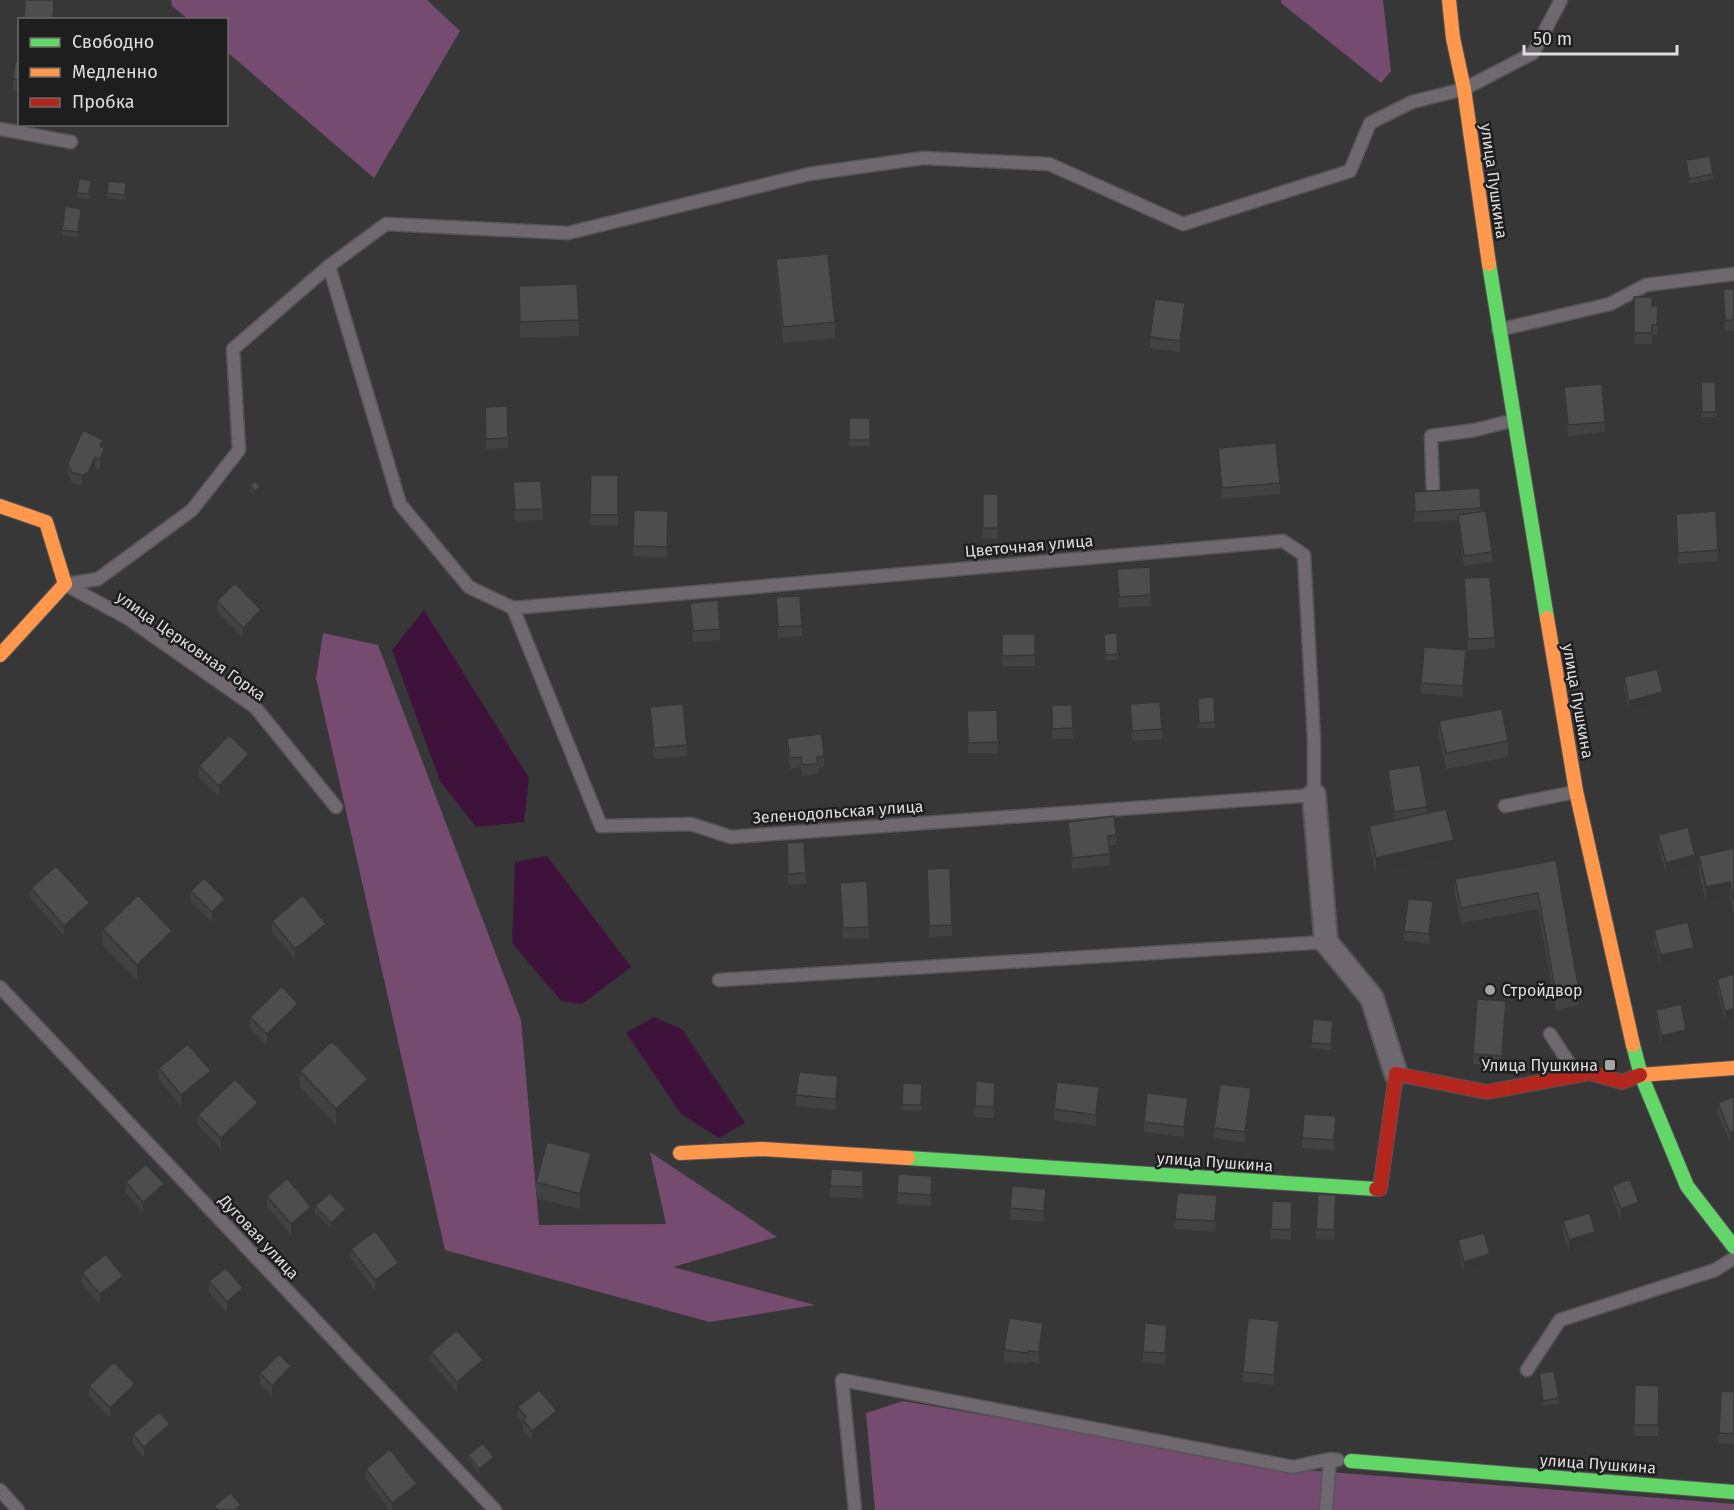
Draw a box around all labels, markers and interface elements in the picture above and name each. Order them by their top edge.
legend [18,18,228,126]
scale bar [1524,18,1677,56]
text: 50 m [1533,28,1572,50]
text: Свободно [72,31,154,53]
text: Медленно [72,61,158,83]
text: Пробка [72,91,135,113]
street label: улица Пушкина [1476,122,1512,240]
street label: Цветочная улица [964,531,1094,561]
street label: улица Церковная Горка [113,587,269,705]
street label: улица Пушкина [1559,642,1597,760]
street label: Зеленодольская улица [752,797,924,827]
place label: Стройдвор [1502,981,1583,1000]
marker: Стройдвор [1483,983,1497,997]
place label: Улица Пушкина [1482,1056,1598,1075]
marker: Улица Пушкина [1603,1058,1617,1072]
street label: улица Пушкина [1156,1148,1274,1176]
street label: Дуговая улица [214,1190,303,1283]
street label: улица Пушкина [1539,1450,1657,1478]

